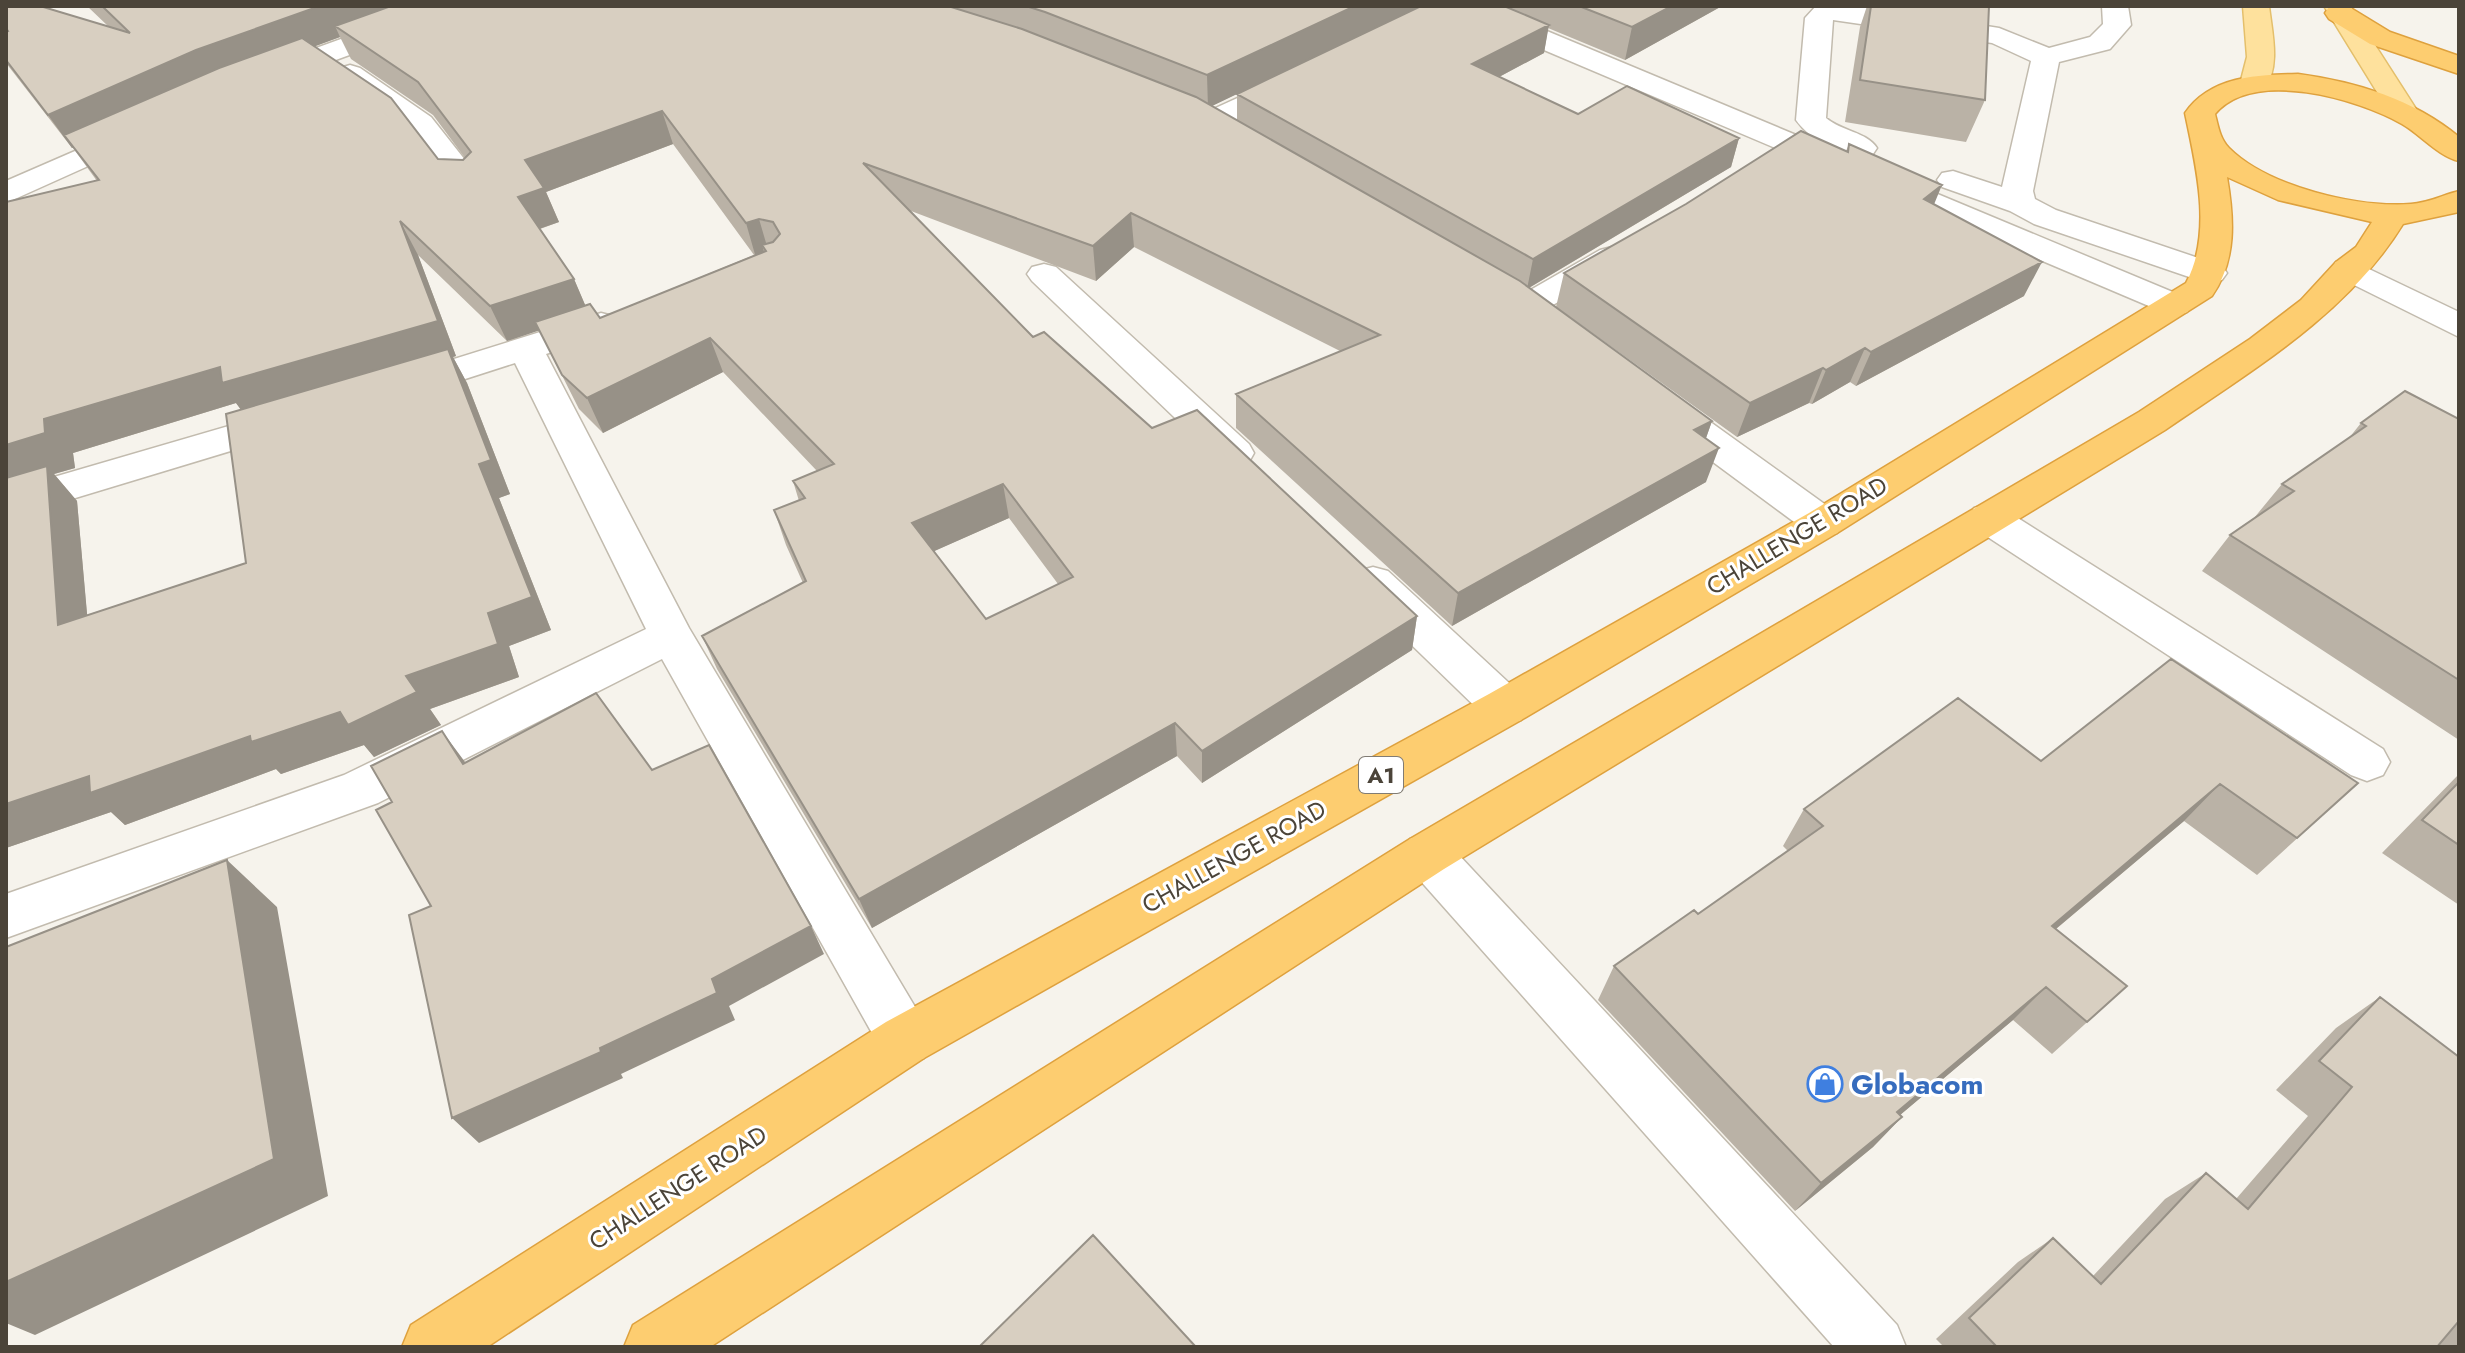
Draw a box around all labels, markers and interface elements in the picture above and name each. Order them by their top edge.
street label: CHALLENGE ROAD [1700,468,1894,604]
road number: A1 [1359,757,1403,793]
street label: CHALLENGE ROAD [1135,791,1332,922]
place label: Globacom [1851,1064,1984,1105]
shop icon: Globacom [1806,1065,1844,1103]
street label: CHALLENGE ROAD [582,1117,774,1258]

